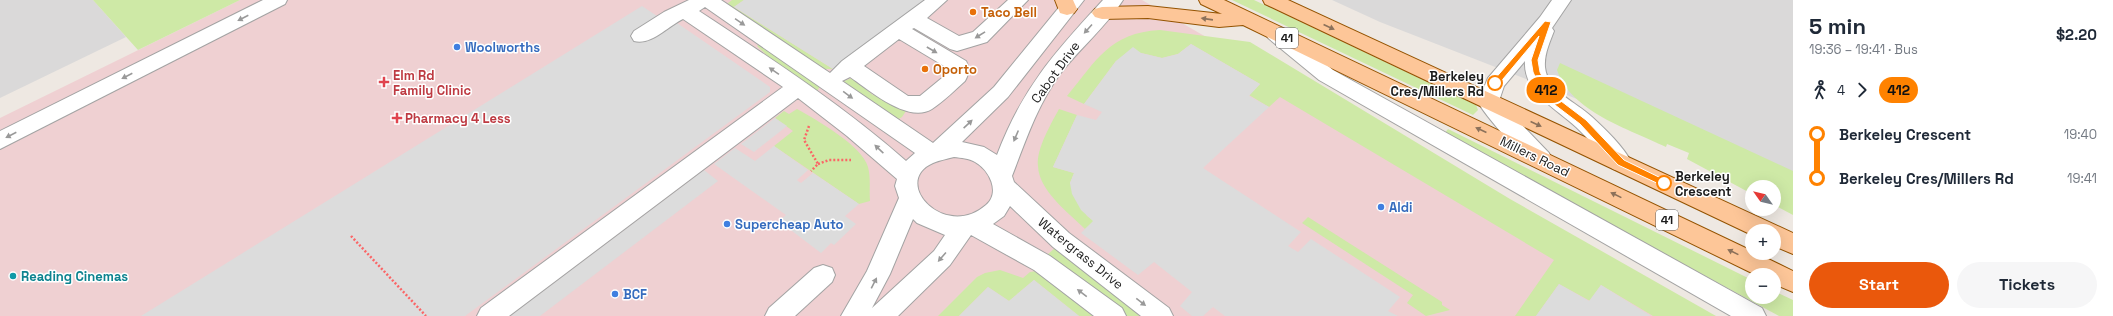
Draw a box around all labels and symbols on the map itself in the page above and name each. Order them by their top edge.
place label: Taco Bell [981,4,1037,21]
marker: Taco Bell [968,7,978,17]
one-way arrow [238,14,249,21]
one-way arrow [1201,16,1213,23]
one-way arrow [735,18,745,26]
one-way arrow [1083,24,1093,34]
one-way arrow [1323,24,1335,30]
road number: 41 [1276,28,1298,48]
one-way arrow [974,32,985,39]
street label: Cabot Drive [1027,38,1084,107]
place label: Woolworths [465,39,540,56]
marker: Woolworths [452,42,462,52]
one-way arrow [926,47,938,54]
place label: Oporto [933,61,977,78]
marker: Oporto [920,64,930,74]
place label: Elm Rd Family Clinic [393,67,471,99]
one-way arrow [769,67,780,75]
place label: Berkeley Cres/Millers Rd [1391,68,1484,100]
one-way arrow [122,73,133,79]
marker: Berkeley Cres/Millers Rd [1487,75,1503,91]
marker: Elm Rd Family Clinic [378,76,390,88]
line badge: 412 [1523,77,1569,103]
one-way arrow [842,91,853,99]
place label: Pharmacy 4 Less [405,110,511,127]
marker: Pharmacy 4 Less [392,113,402,123]
one-way arrow [963,119,973,128]
one-way arrow [1531,121,1542,127]
one-way arrow [1475,127,1487,133]
one-way arrow [1013,131,1019,142]
one-way arrow [6,132,17,138]
street label: Millers Road [1497,132,1572,181]
one-way arrow [874,144,884,153]
place label: Berkeley Crescent [1675,168,1732,200]
marker: Berkeley Crescent [1656,175,1672,191]
north arrow [1745,180,1781,216]
one-way arrow [1610,192,1622,198]
place label: Aldi [1389,199,1412,216]
marker: Aldi [1376,202,1386,212]
road number: 41 [1656,210,1678,230]
street label: Watergrass Drive [1035,214,1127,293]
place label: Supercheap Auto [735,216,844,233]
marker: Supercheap Auto [722,219,732,229]
one-way arrow [1727,249,1739,255]
one-way arrow [938,252,947,261]
place label: Reading Cinemas [21,268,128,285]
marker: Reading Cinemas [8,271,18,281]
one-way arrow [871,277,877,288]
place label: BCF [623,286,647,303]
one-way arrow [1077,288,1088,297]
marker: BCF [610,289,620,299]
one-way arrow [1136,297,1147,306]

